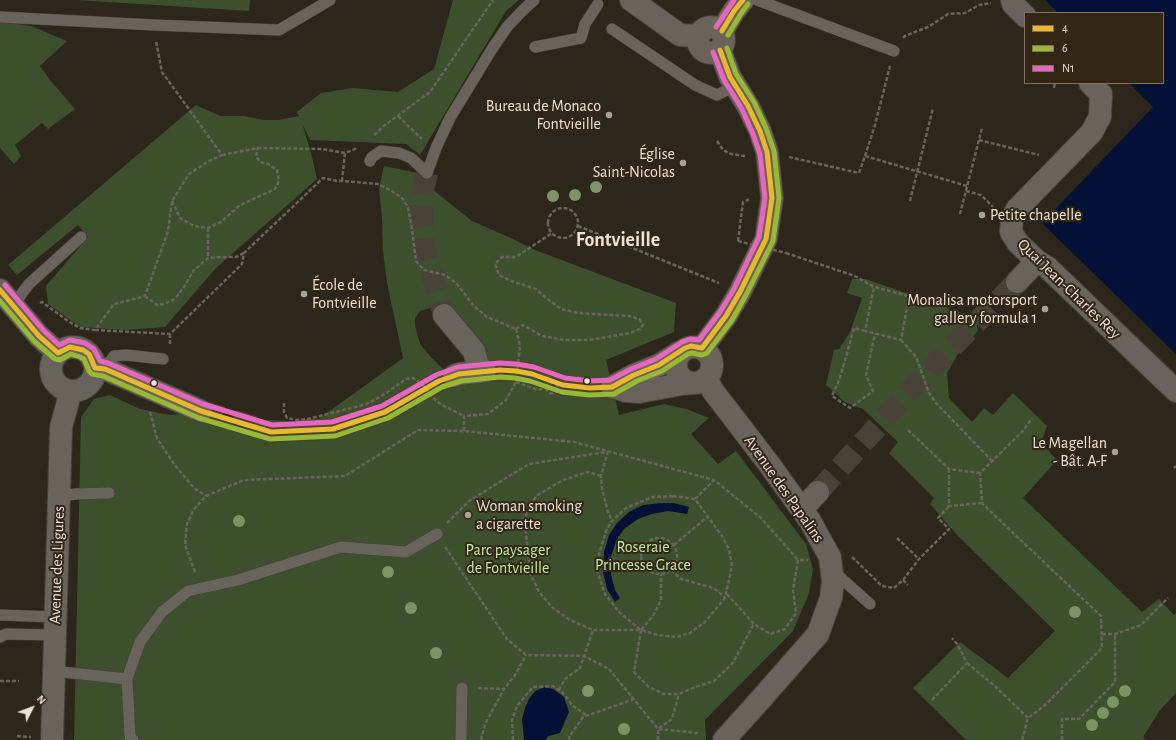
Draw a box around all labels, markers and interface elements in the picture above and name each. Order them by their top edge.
legend [1024,12,1164,84]
text: 4 [1062,22,1068,34]
text: 6 [1062,42,1068,54]
text: N1 [1062,62,1074,74]
place label: Bureau de Monaco Fontvieille [486,96,601,134]
marker: Bureau de Monaco Fontvieille [604,110,614,120]
place label: Église Saint-Nicolas [593,144,675,182]
marker: Église Saint-Nicolas [678,158,688,168]
place label: Petite chapelle [990,205,1082,225]
marker: Petite chapelle [977,210,987,220]
district label: Fontvieille [576,228,660,252]
street label: Quai Jean-Charles Rey [1013,235,1125,343]
place label: École de Fontvieille [312,275,377,313]
marker: École de Fontvieille [299,289,309,299]
place label: Monalisa motorsport gallery formula 1 [907,290,1037,328]
marker: Monalisa motorsport gallery formula 1 [1040,304,1050,314]
unlabelled marker [582,376,592,386]
unlabelled marker [149,378,159,388]
street label: Avenue des Papalins [740,432,828,546]
place label: Le Magellan - Bât. A-F [1032,433,1107,471]
marker: Le Magellan - Bât. A-F [1110,447,1120,457]
place label: Woman smoking a cigarette [476,496,582,534]
street label: Avenue des Ligures [45,506,69,624]
marker: Woman smoking a cigarette [463,510,473,520]
park label: Roseraie Princesse Grace [595,537,691,575]
park label: Parc paysager de Fontvieille [466,540,550,578]
north arrow [12,688,52,728]
text: N [35,693,48,706]

